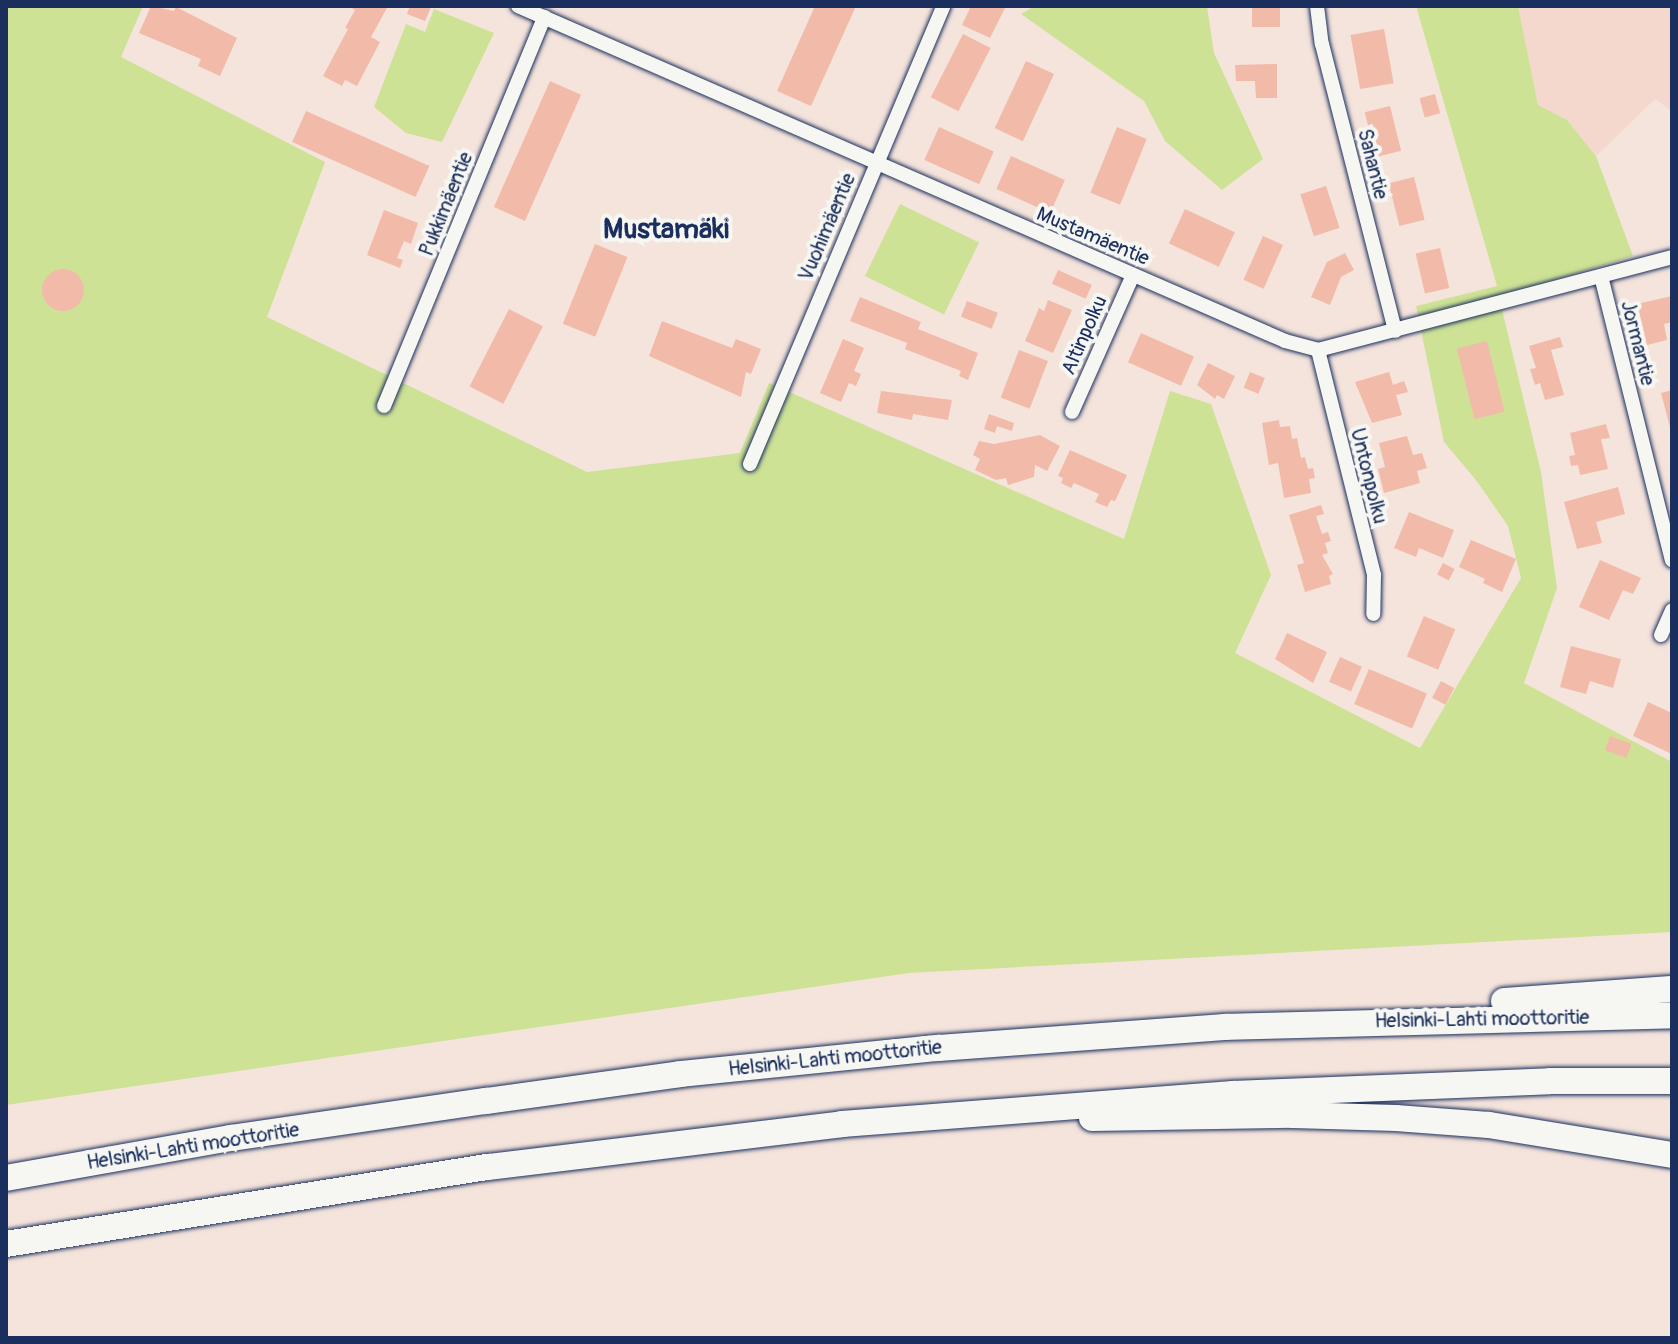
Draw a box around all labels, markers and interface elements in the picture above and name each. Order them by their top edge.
street label: Sahantie [1353,126,1393,202]
street label: Pukkimäentie [414,148,478,260]
street label: Vuohimäentie [794,169,860,285]
street label: Mustamäentie [1033,201,1153,271]
district label: Mustamäki [603,213,729,247]
street label: Altinpolku [1056,292,1112,378]
street label: Jormantie [1616,298,1660,388]
street label: Untonpolku [1346,426,1392,526]
street label: Helsinki-Lahti moottoritie [1374,1005,1590,1033]
street label: Helsinki-Lahti moottoritie [727,1035,943,1081]
street label: Helsinki-Lahti moottoritie [85,1117,301,1175]

